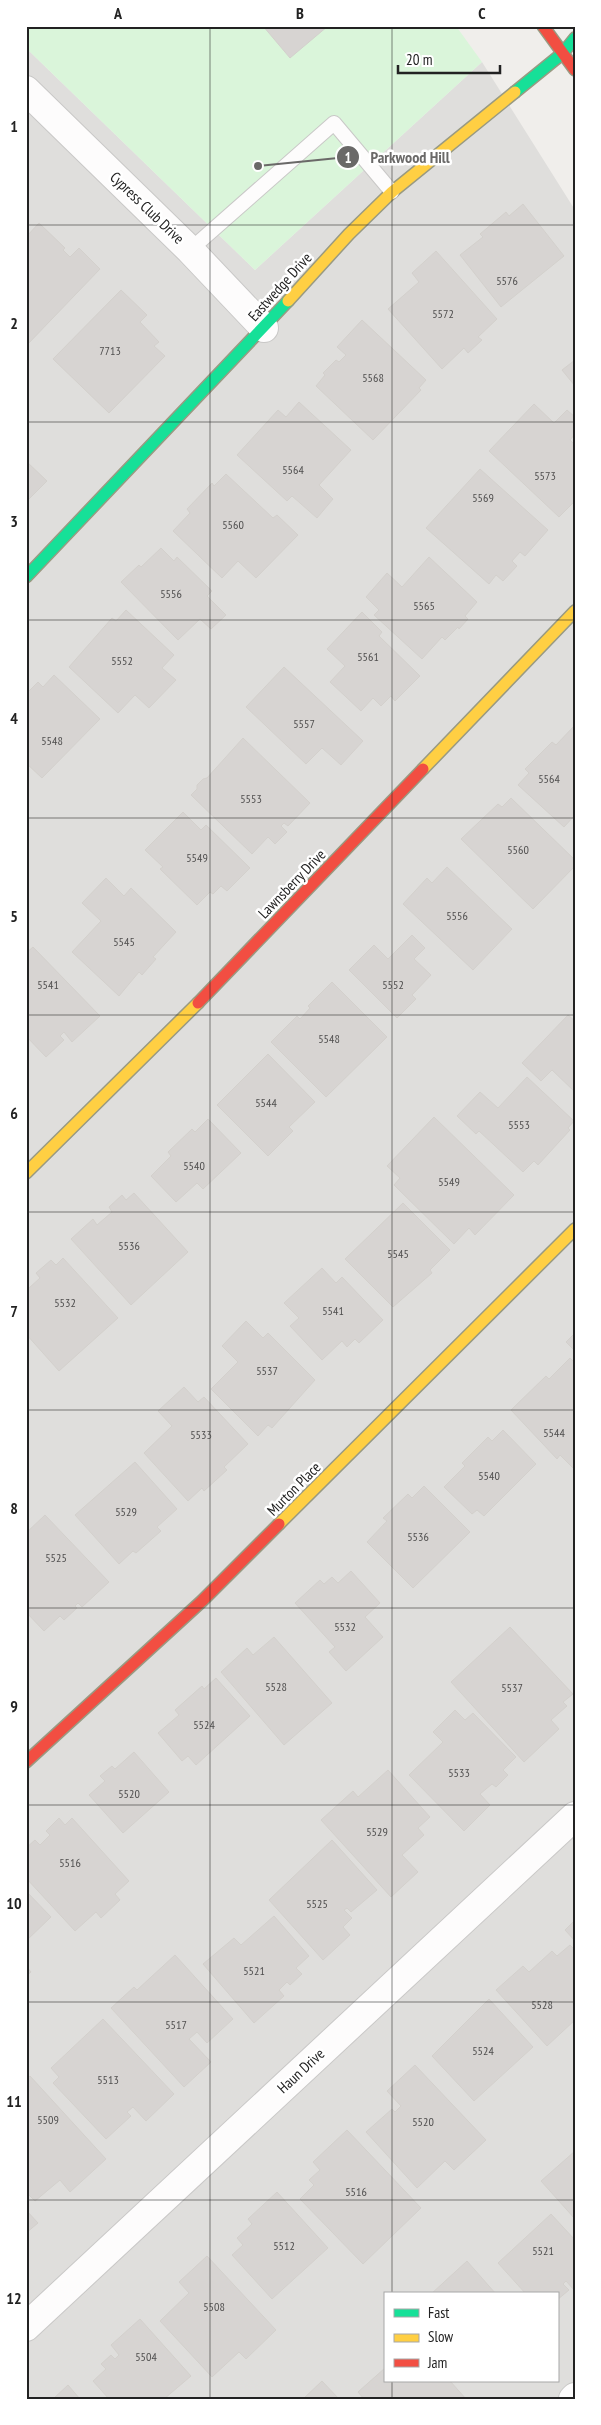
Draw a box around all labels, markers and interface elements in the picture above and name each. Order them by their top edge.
text: A [113,3,123,23]
text: B [296,3,304,23]
text: C [478,3,486,23]
scale bar [398,42,501,74]
text: 20 m [406,50,432,69]
text: 1 [10,116,18,136]
callout: Parkwood Hill [335,142,459,173]
text: Parkwood Hill [370,147,450,167]
text: 1 [344,148,352,167]
street label: Cypress Club Drive [106,167,188,248]
street label: Eastwedge Drive [244,248,316,325]
house number: 5576 [496,273,518,288]
house number: 5572 [432,306,454,321]
text: 2 [10,313,18,333]
house number: 7713 [99,343,121,358]
house number: 5568 [362,370,384,385]
house number: 5564 [282,462,304,477]
house number: 5573 [534,468,556,483]
house number: 5569 [472,490,494,505]
text: 3 [10,511,18,531]
house number: 5560 [222,517,244,532]
house number: 5556 [160,586,182,601]
house number: 5565 [413,598,435,613]
house number: 5561 [357,649,379,664]
house number: 5552 [111,653,133,668]
text: 4 [10,708,18,728]
house number: 5557 [293,716,315,731]
house number: 5548 [41,733,63,748]
house number: 5564 [538,771,560,786]
house number: 5553 [240,791,262,806]
house number: 5560 [507,842,529,857]
street label: Lawnsberry Drive [254,845,329,922]
house number: 5549 [186,850,208,865]
text: 5 [10,906,18,926]
house number: 5556 [446,908,468,923]
house number: 5545 [113,934,135,949]
house number: 5541 [37,977,59,992]
house number: 5552 [382,977,404,992]
house number: 5548 [318,1031,340,1046]
house number: 5544 [255,1095,277,1110]
text: 6 [10,1103,18,1123]
house number: 5553 [508,1117,530,1132]
house number: 5540 [183,1158,205,1173]
house number: 5549 [438,1174,460,1189]
house number: 5536 [118,1238,140,1253]
house number: 5545 [387,1246,409,1261]
house number: 5532 [54,1295,76,1310]
text: 7 [10,1301,18,1321]
house number: 5541 [322,1303,344,1318]
house number: 5537 [256,1363,278,1378]
house number: 5544 [543,1425,565,1440]
house number: 5533 [190,1427,212,1442]
street label: Murton Place [263,1458,325,1520]
house number: 5540 [478,1468,500,1483]
text: 8 [10,1498,18,1518]
house number: 5529 [115,1504,137,1519]
house number: 5536 [407,1529,429,1544]
house number: 5525 [45,1550,67,1565]
house number: 5532 [334,1619,356,1634]
house number: 5528 [265,1679,287,1694]
house number: 5537 [501,1680,523,1695]
text: 9 [10,1696,18,1716]
house number: 5524 [193,1717,215,1732]
house number: 5533 [448,1765,470,1780]
house number: 5520 [118,1786,140,1801]
house number: 5529 [366,1824,388,1839]
house number: 5516 [59,1855,81,1870]
text: 10 [6,1893,22,1913]
house number: 5525 [306,1896,328,1911]
house number: 5521 [243,1963,265,1978]
house number: 5528 [531,1997,553,2012]
house number: 5517 [165,2017,187,2032]
house number: 5524 [472,2043,494,2058]
street label: Haun Drive [273,2044,328,2097]
house number: 5513 [97,2072,119,2087]
text: 11 [6,2091,22,2111]
house number: 5509 [37,2112,59,2127]
house number: 5520 [412,2114,434,2129]
house number: 5516 [345,2184,367,2199]
house number: 5512 [273,2238,295,2253]
house number: 5521 [532,2243,554,2258]
text: 12 [6,2288,22,2308]
legend [384,2292,558,2382]
house number: 5508 [203,2299,225,2314]
text: Fast [428,2303,449,2322]
text: Slow [428,2327,453,2346]
house number: 5504 [135,2349,157,2364]
text: Jam [427,2353,447,2372]

